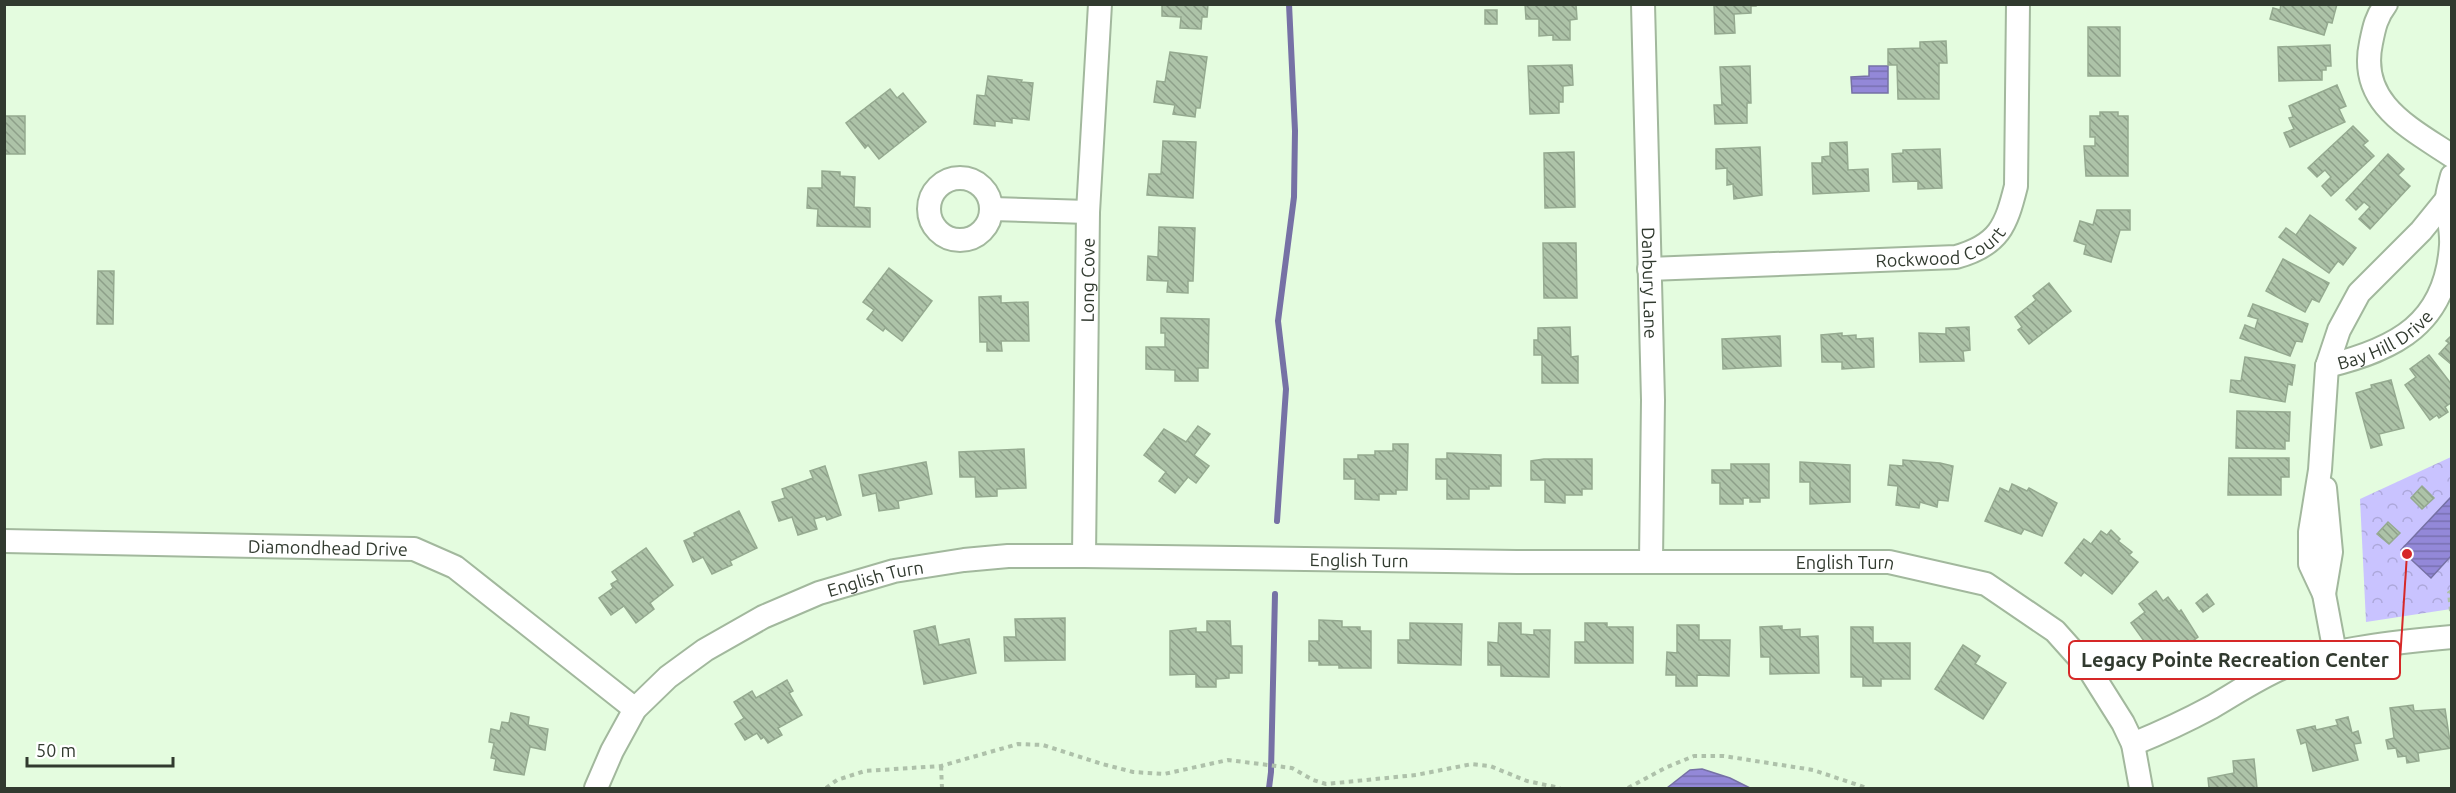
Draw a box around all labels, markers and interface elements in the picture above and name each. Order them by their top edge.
street label: Rockwood Court [1875,223,2009,270]
street label: Danbury Lane [1639,227,1661,339]
street label: Long Cove [1077,238,1098,322]
street label: Bay Hill Drive [2335,306,2436,373]
street label: Diamondhead Drive [248,536,408,559]
street label: English Turn [1310,549,1409,570]
street label: English Turn [1796,551,1897,573]
street label: English Turn [825,557,925,600]
callout: Legacy Pointe Recreation Center [2069,641,2400,679]
text: Legacy Pointe Recreation Center [2081,648,2390,671]
scale bar [27,730,172,768]
text: 50 m [36,740,76,760]

